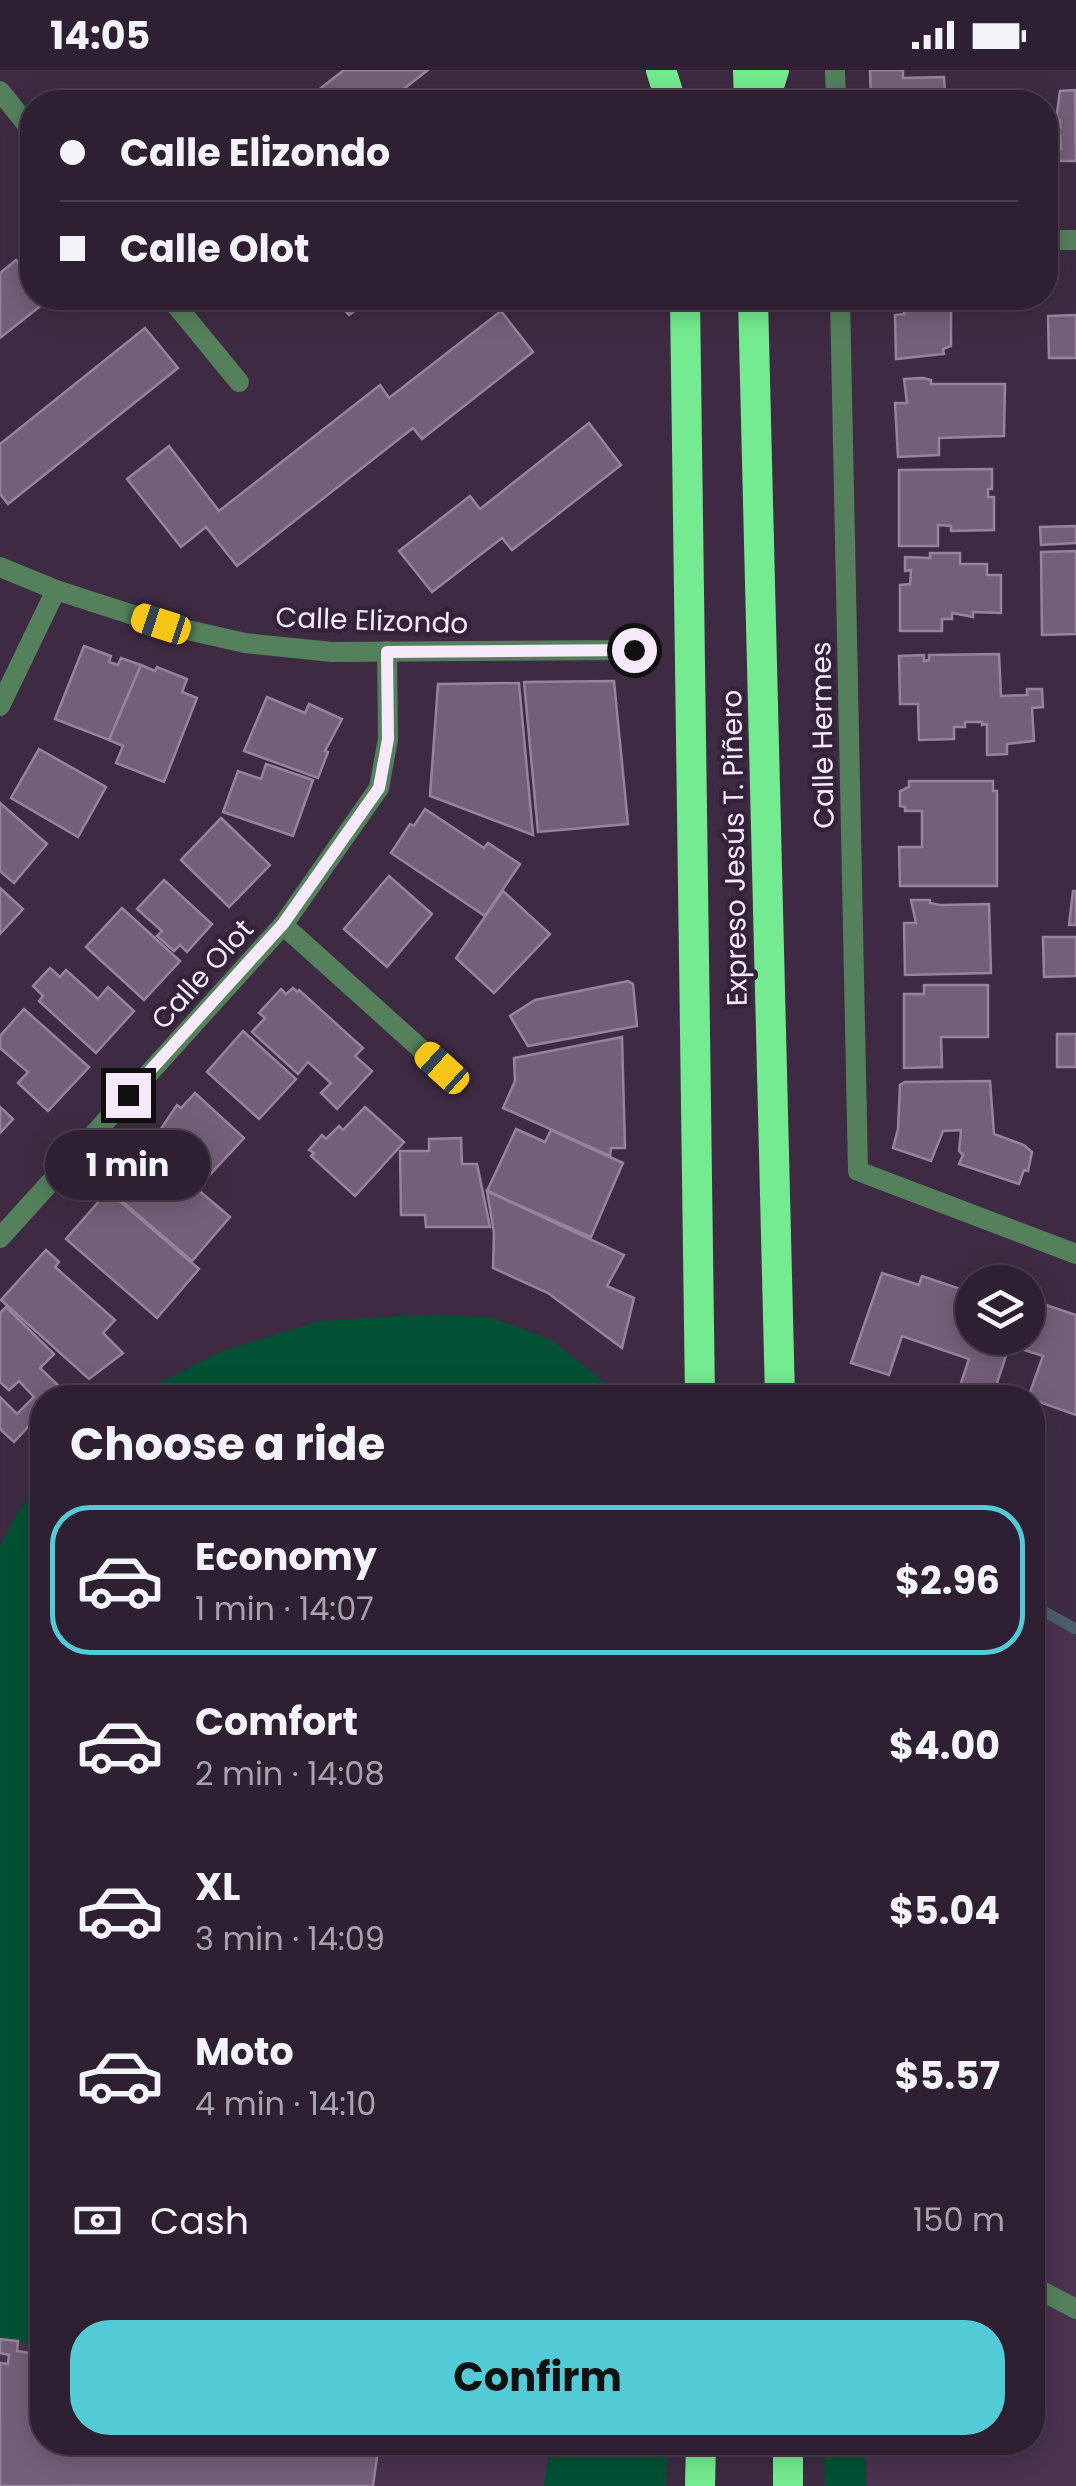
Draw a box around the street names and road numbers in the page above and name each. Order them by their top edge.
street label: Calle Elizondo [275,598,469,643]
street label: Calle Hermes [801,641,844,829]
street label: Expreso Jesús T. Piñero [712,689,757,1007]
street label: Calle Olot [142,911,262,1038]

